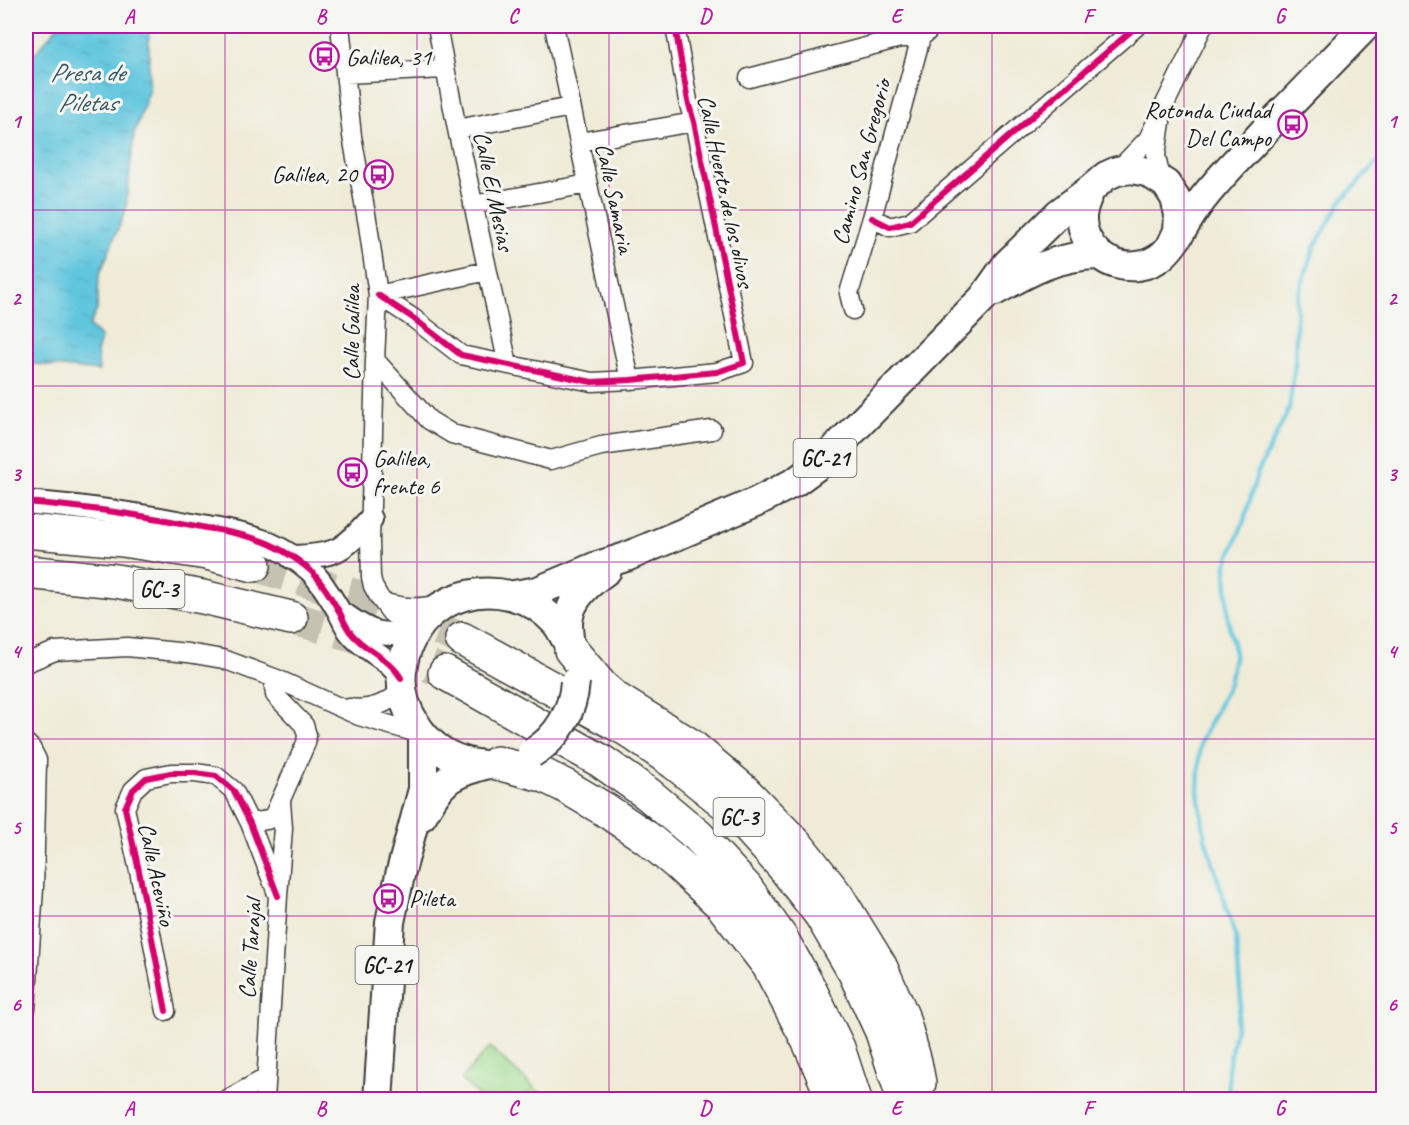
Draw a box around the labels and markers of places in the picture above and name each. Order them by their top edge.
bus stop icon: Galilea, 31 [309,41,341,73]
place label: Galilea, 31 [346,42,432,72]
place label: Rotonda Ciudad Del Campo [1144,95,1275,153]
bus stop icon: Rotonda Ciudad Del Campo [1276,108,1308,140]
bus stop icon: Galilea, 20 [362,158,394,190]
place label: Galilea, 20 [272,159,359,189]
place label: Galilea, frente 6 [373,443,441,501]
bus stop icon: Galilea, frente 6 [336,456,368,488]
bus stop icon: Pileta [372,882,404,914]
place label: Pileta [409,883,457,913]

